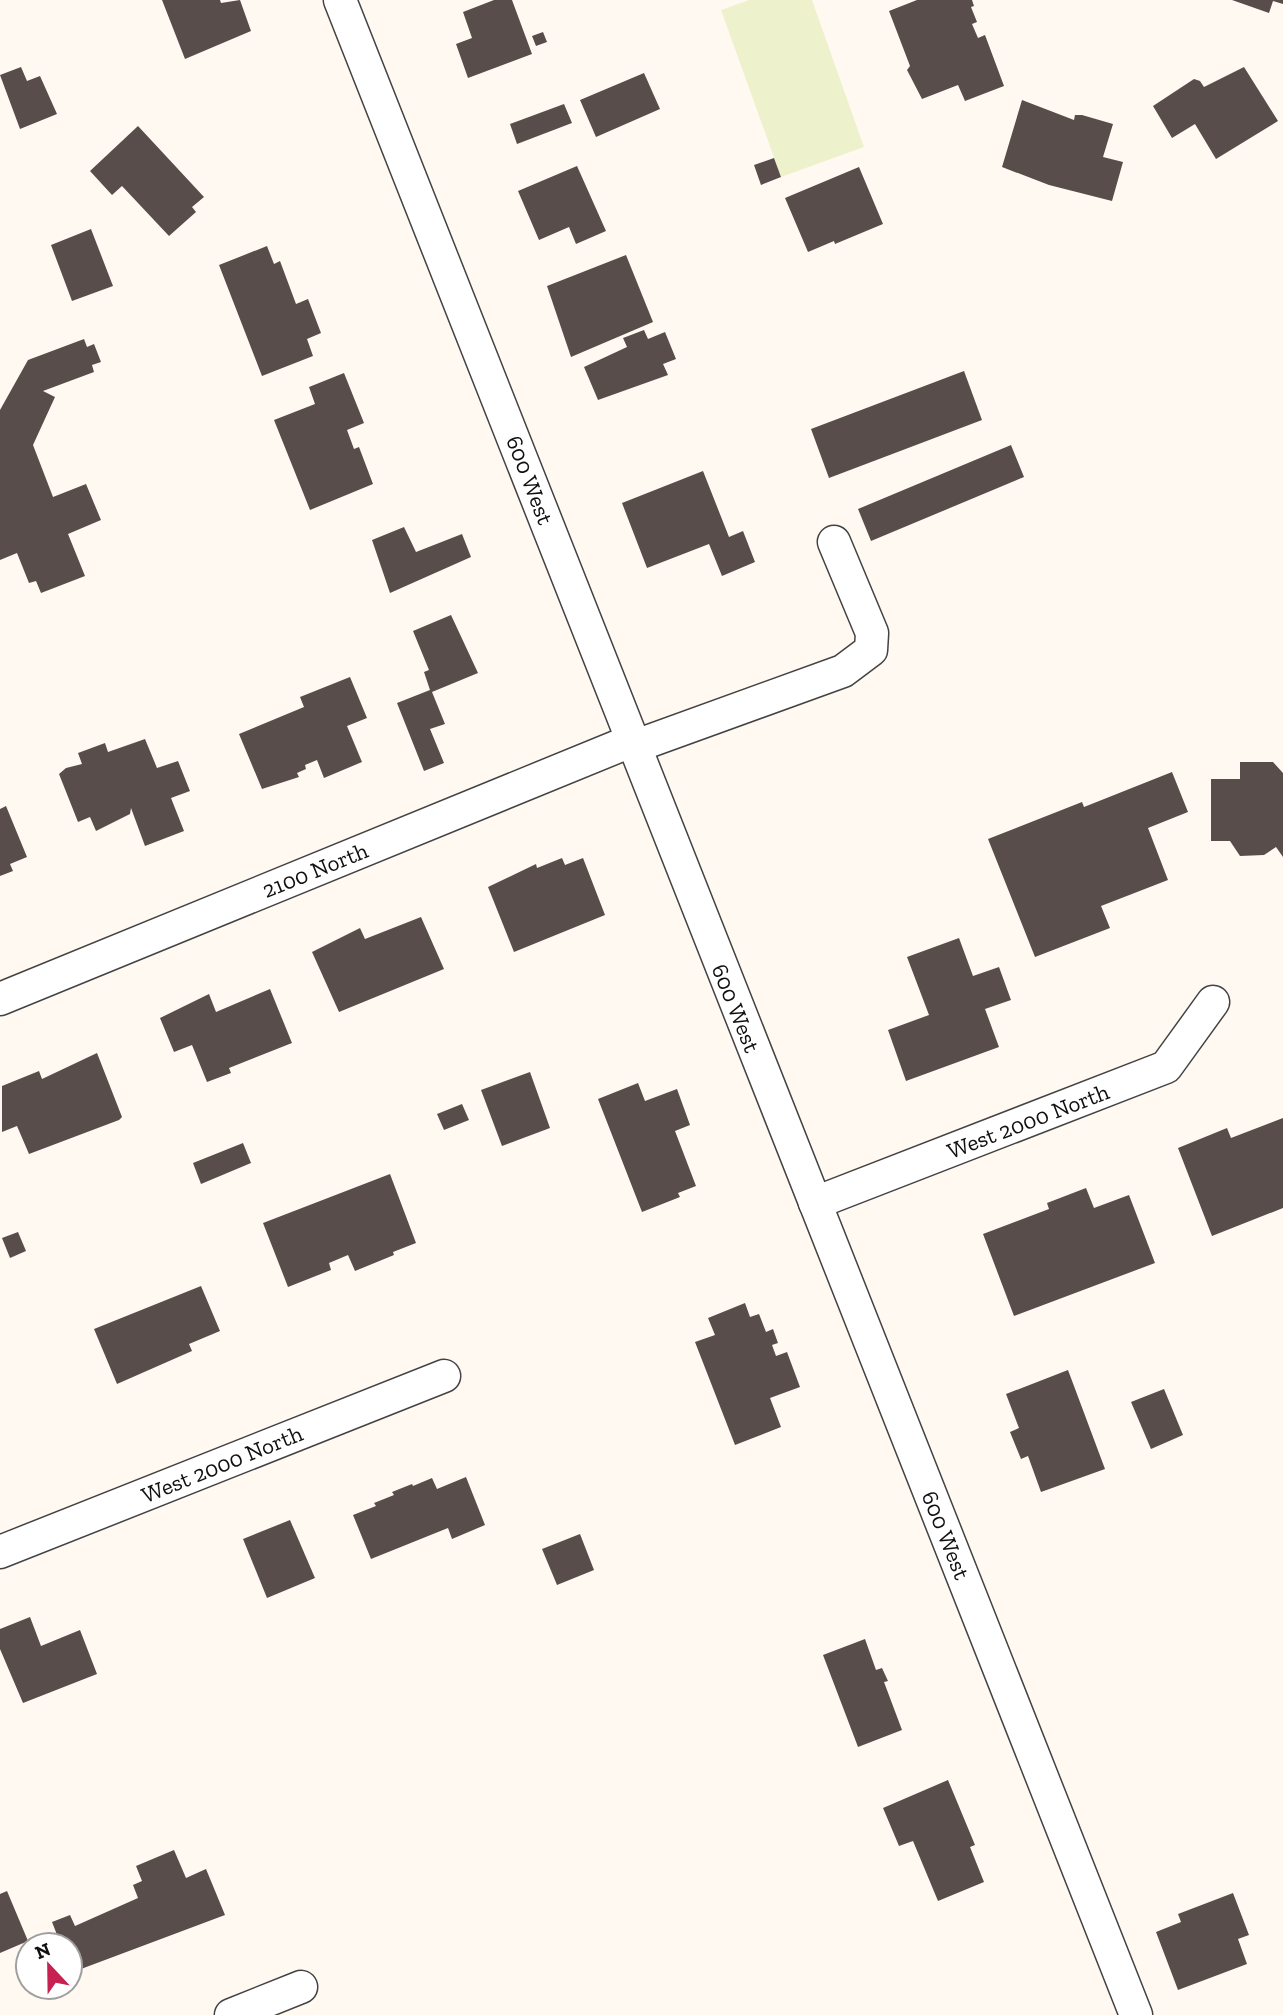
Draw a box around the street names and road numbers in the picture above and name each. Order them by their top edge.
street label: 600 West [500,432,560,529]
street label: 2100 North [258,836,372,904]
street label: 600 West [706,960,767,1057]
street label: West 2000 North [943,1077,1113,1165]
street label: West 2000 North [137,1419,307,1509]
street label: 600 West [916,1487,977,1584]

